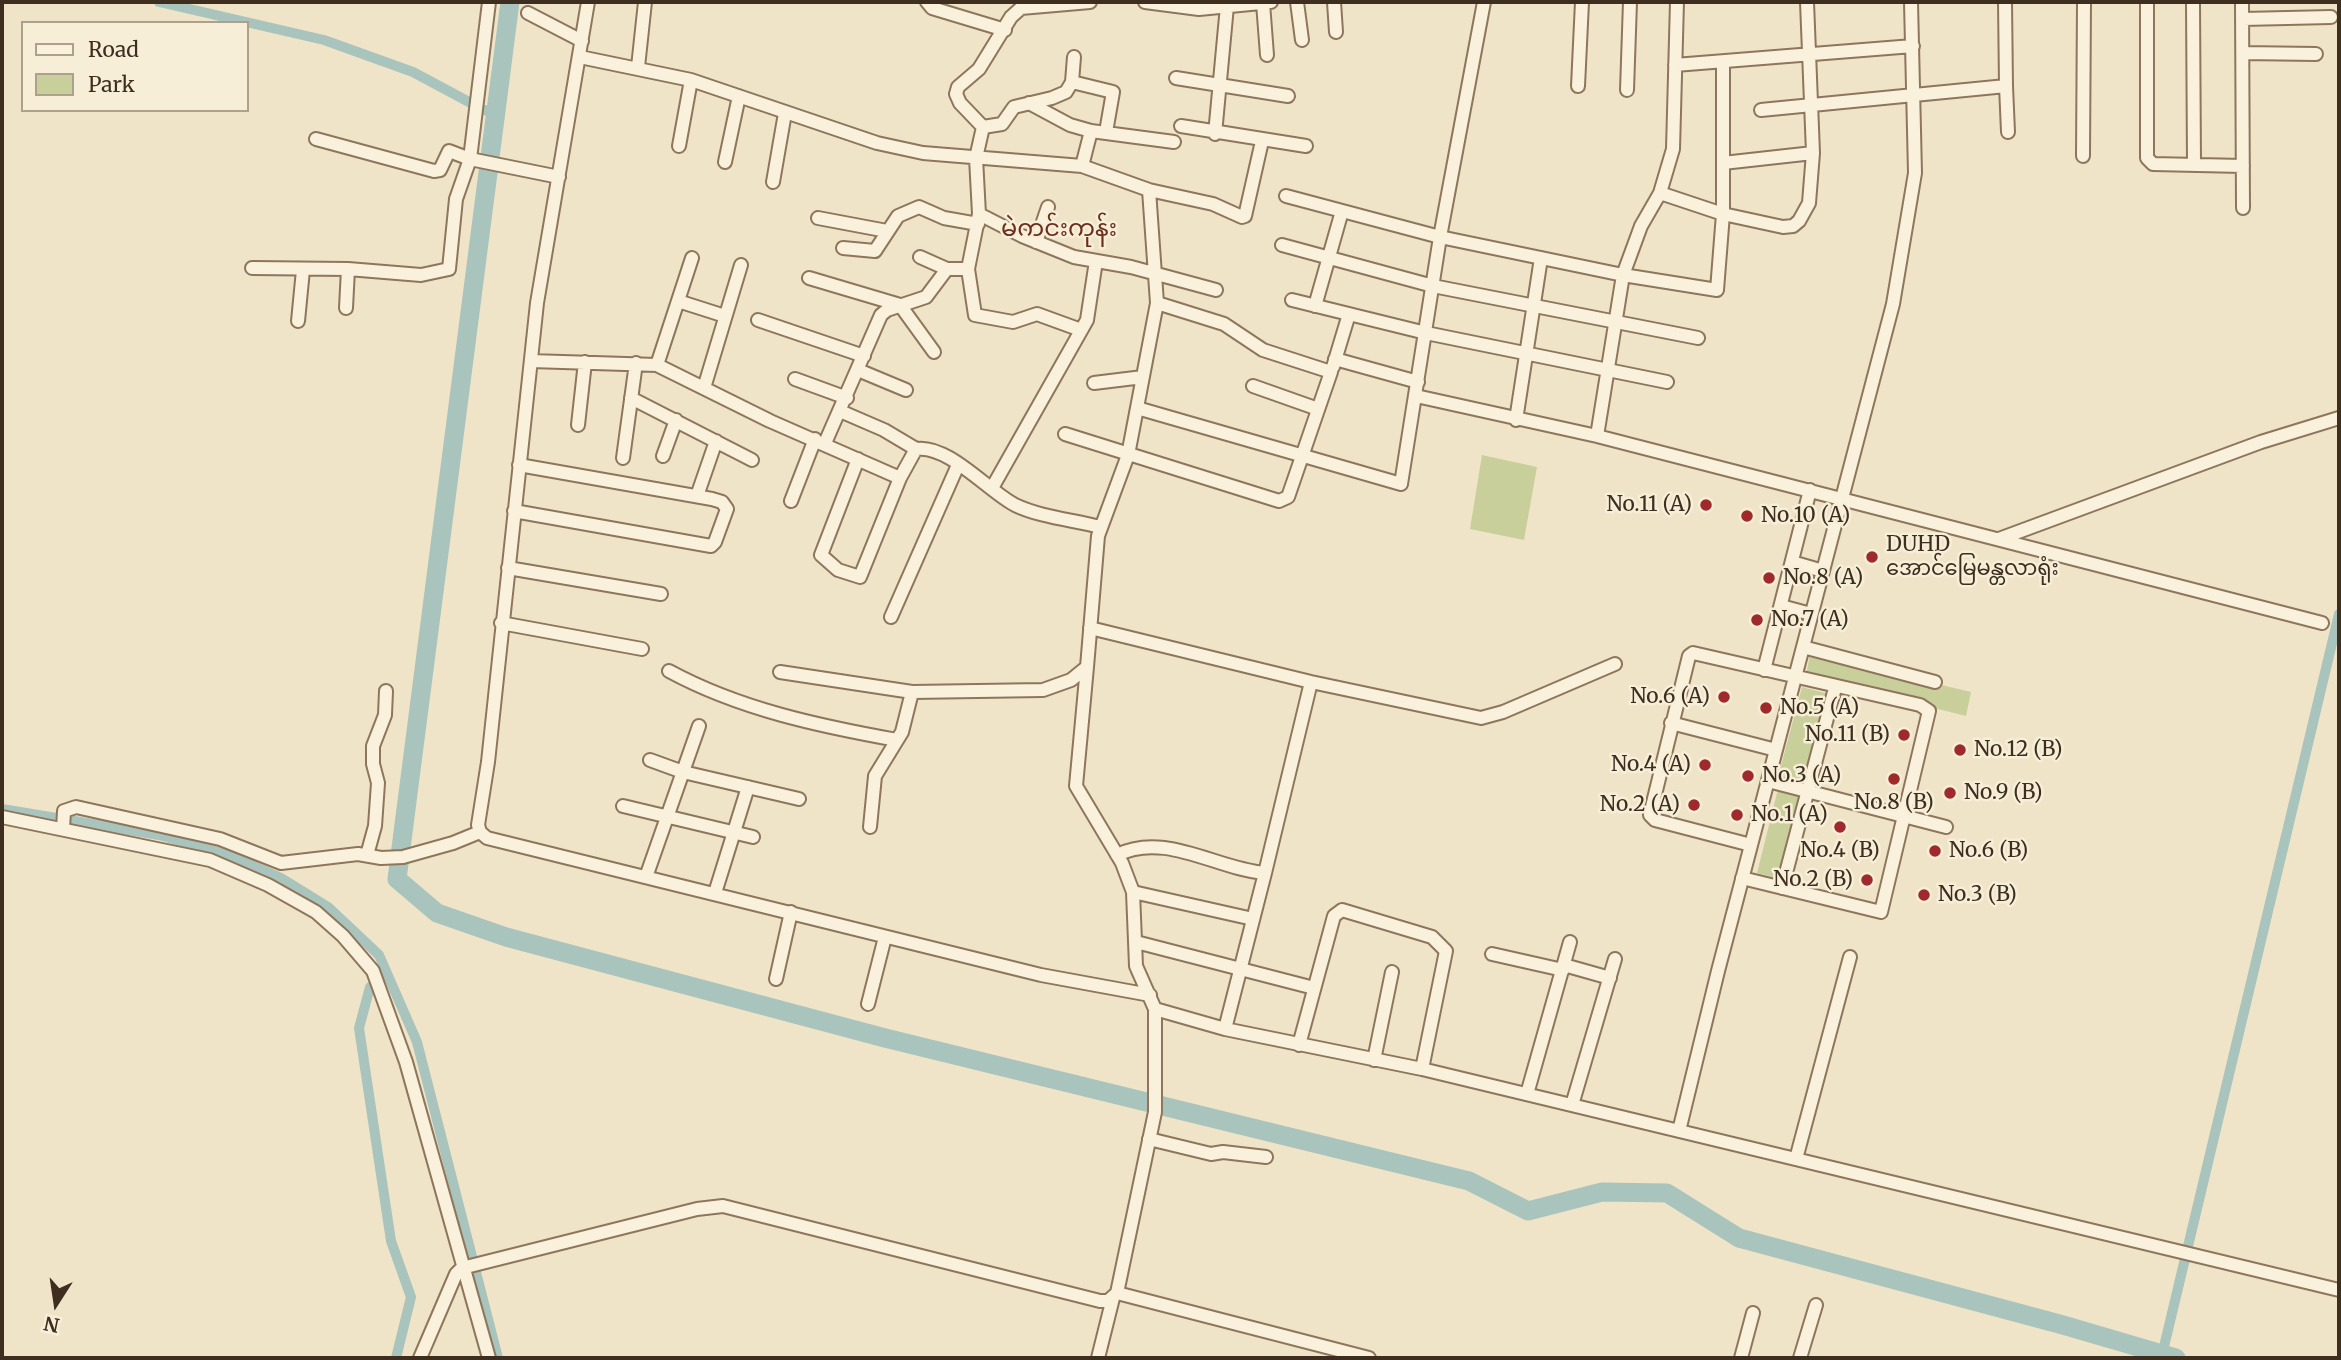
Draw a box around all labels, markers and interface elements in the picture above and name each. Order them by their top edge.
legend [21,21,248,112]
text: Road [88,36,139,63]
text: Park [88,71,135,98]
district label: မဲကင်းကုန်း [1001,215,1117,243]
place label: No.11 (A) [1606,492,1692,518]
marker: No.11 (A) [1698,497,1714,513]
place label: No.10 (A) [1761,503,1850,529]
marker: No.10 (A) [1739,508,1755,524]
place label: DUHD အောင်မြေမန္တလာရုံး [1886,532,2059,582]
marker: DUHD အောင်မြေမန္တလာရုံး [1864,549,1880,565]
place label: No.8 (A) [1783,565,1863,591]
marker: No.8 (A) [1761,570,1777,586]
place label: No.7 (A) [1771,607,1849,633]
marker: No.7 (A) [1749,612,1765,628]
place label: No.6 (A) [1630,684,1710,710]
marker: No.6 (A) [1716,689,1732,705]
place label: No.5 (A) [1780,695,1859,721]
marker: No.5 (A) [1758,700,1774,716]
place label: No.11 (B) [1805,722,1890,748]
marker: No.11 (B) [1896,727,1912,743]
place label: No.12 (B) [1974,737,2062,763]
marker: No.12 (B) [1952,742,1968,758]
place label: No.4 (A) [1611,752,1691,778]
marker: No.4 (A) [1697,757,1713,773]
place label: No.3 (A) [1762,763,1841,789]
marker: No.3 (A) [1740,768,1756,784]
marker: No.8 (B) [1886,771,1902,787]
place label: No.9 (B) [1964,780,2042,806]
marker: No.9 (B) [1942,785,1958,801]
place label: No.8 (B) [1854,790,1934,816]
place label: No.2 (A) [1600,792,1680,818]
marker: No.2 (A) [1686,797,1702,813]
place label: No.1 (A) [1751,802,1828,828]
marker: No.1 (A) [1729,807,1745,823]
marker: No.4 (B) [1832,819,1848,835]
place label: No.4 (B) [1800,838,1880,864]
place label: No.6 (B) [1949,838,2028,864]
marker: No.6 (B) [1927,843,1943,859]
place label: No.2 (B) [1773,867,1853,893]
marker: No.2 (B) [1859,872,1875,888]
place label: No.3 (B) [1938,882,2017,908]
marker: No.3 (B) [1916,887,1932,903]
north arrow [21,1269,91,1339]
text: N [42,1311,61,1338]

